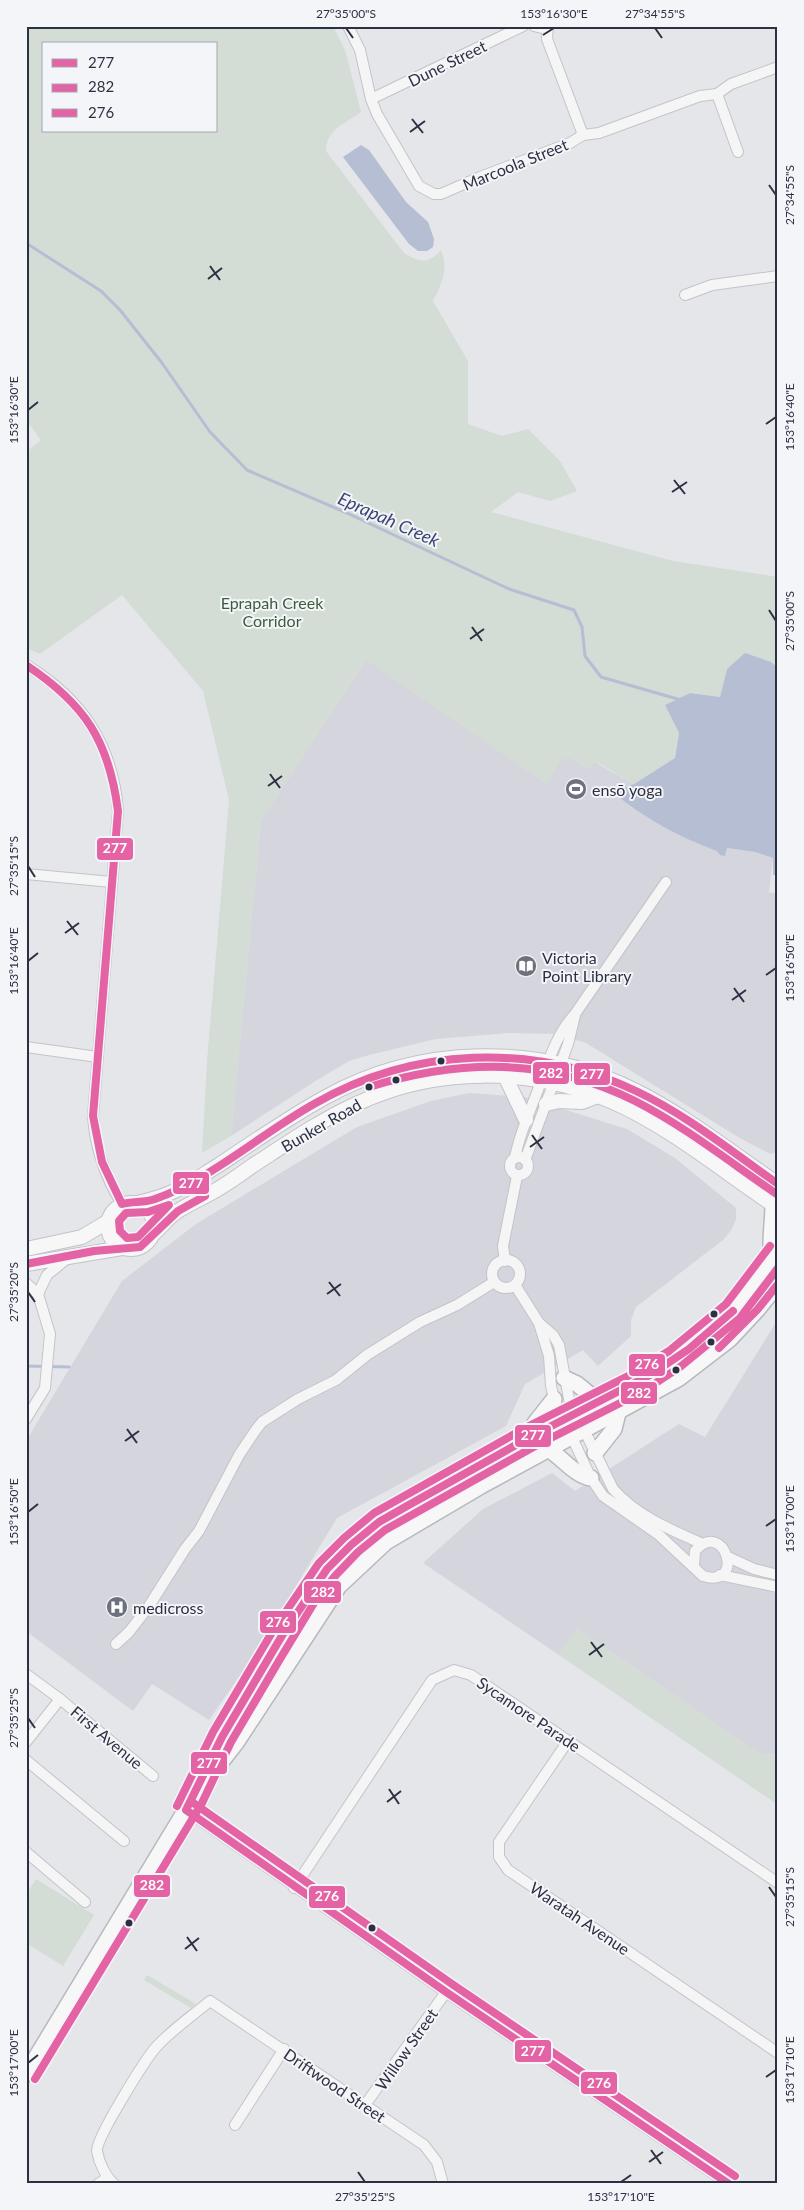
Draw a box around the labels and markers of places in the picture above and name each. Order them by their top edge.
sports icon: ensō yoga [564,777,588,801]
place label: ensō yoga [592,780,662,799]
place label: Victoria Point Library [542,948,632,985]
library icon: Victoria Point Library [514,954,538,978]
unlabelled marker [436,1056,446,1066]
unlabelled marker [391,1075,401,1085]
unlabelled marker [364,1082,374,1092]
unlabelled marker [709,1309,719,1319]
unlabelled marker [706,1337,716,1347]
unlabelled marker [671,1365,681,1375]
hospital icon: medicross [105,1595,129,1619]
place label: medicross [133,1598,204,1617]
unlabelled marker [124,1918,134,1928]
unlabelled marker [367,1923,377,1933]

